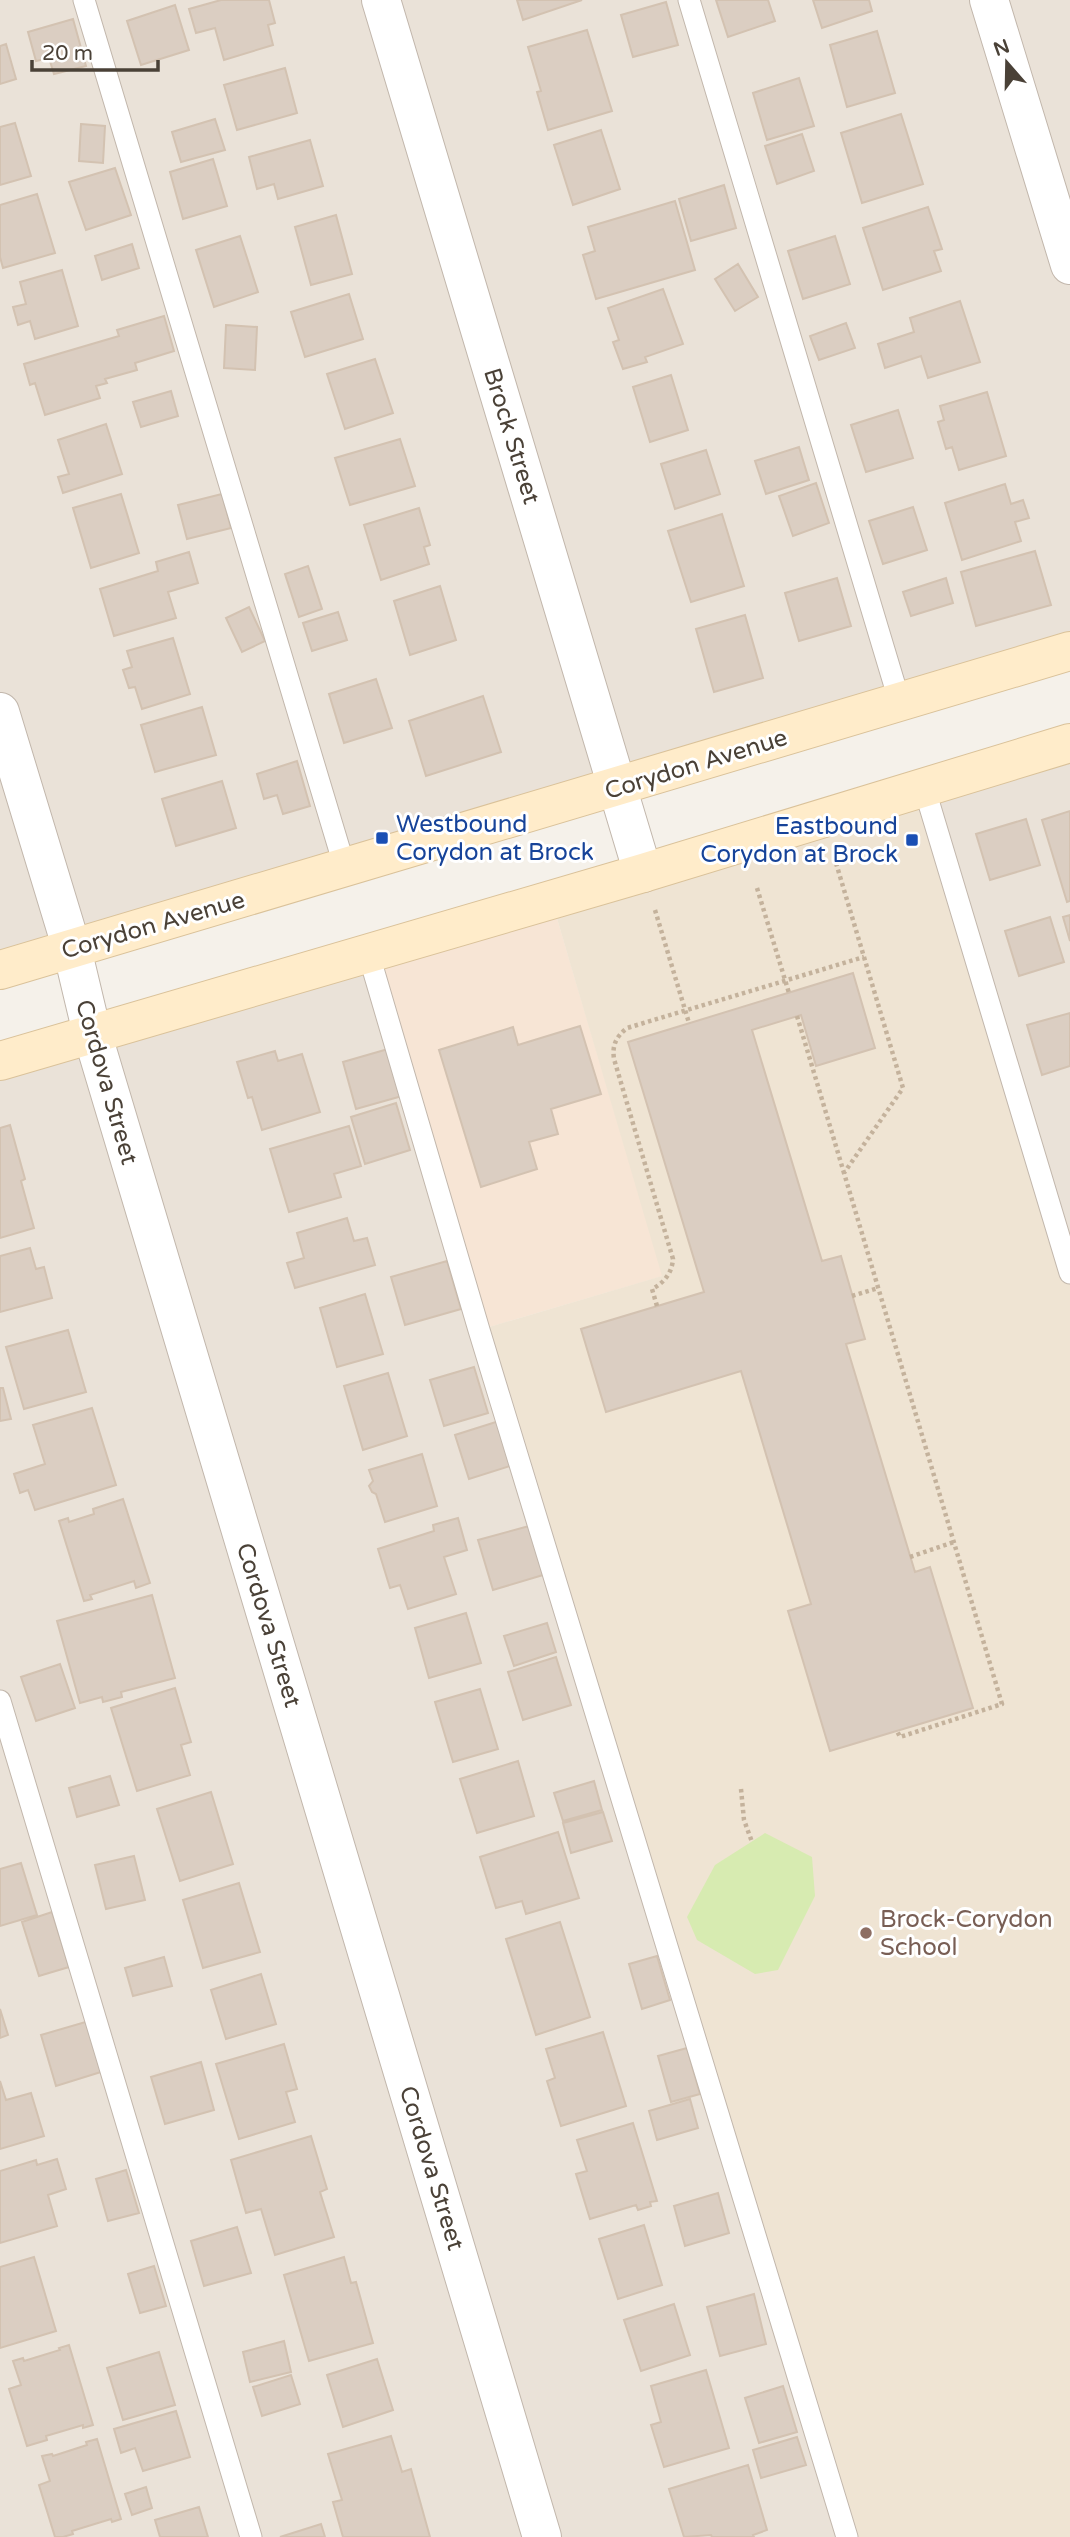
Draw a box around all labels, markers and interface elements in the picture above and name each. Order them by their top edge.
scale bar [32,28,158,72]
north arrow [972,28,1042,98]
text: N [991,35,1012,61]
text: 20 m [42,41,93,66]
street label: Brock Street [477,365,546,508]
street label: Corydon Avenue [601,723,791,806]
place label: Westbound Corydon at Brock [396,810,594,867]
place label: Eastbound Corydon at Brock [700,812,898,869]
marker: Westbound Corydon at Brock [374,830,390,846]
marker: Eastbound Corydon at Brock [904,832,920,848]
street label: Corydon Avenue [58,885,248,966]
street label: Cordova Street [69,996,144,1168]
street label: Cordova Street [230,1540,307,1711]
place label: Brock-Corydon School [880,1905,1053,1962]
marker: Brock-Corydon School [858,1925,874,1941]
street label: Cordova Street [393,2083,470,2254]

